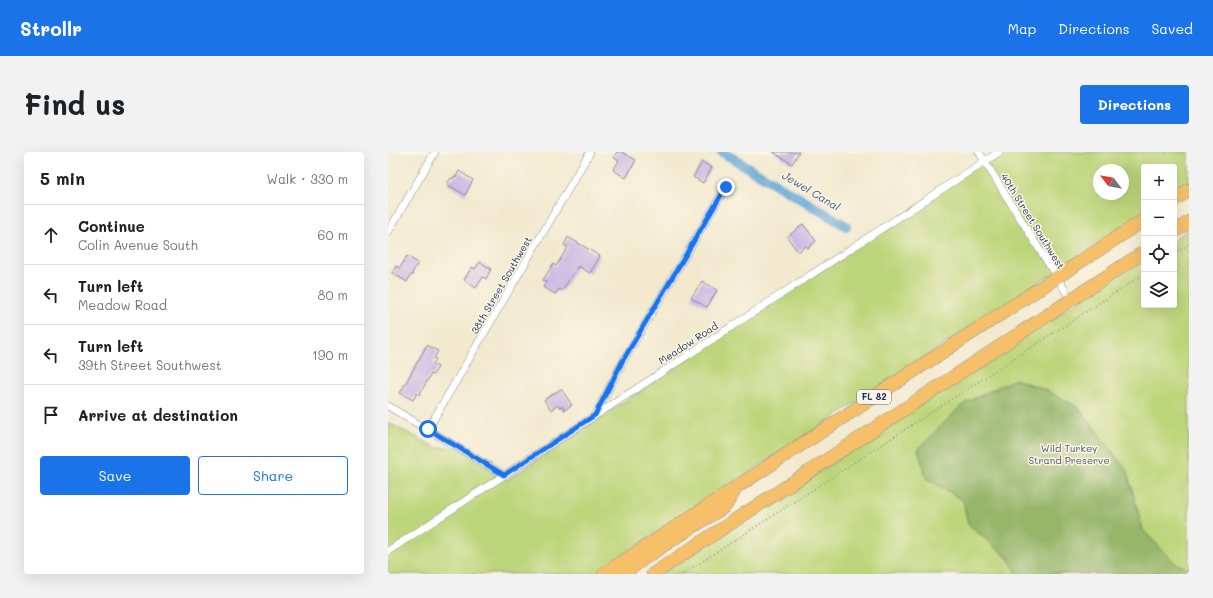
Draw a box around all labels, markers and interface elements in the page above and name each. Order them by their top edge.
text: Strollr [20,16,82,41]
text: Map [1008,19,1036,38]
text: Directions [1058,19,1129,38]
text: Saved [1151,19,1193,38]
button: Directions [1080,85,1189,124]
text: Find us [24,86,125,122]
north arrow [1093,164,1129,200]
map controls [1141,164,1177,308]
button: + [1141,164,1177,200]
text: 5 min [40,167,85,189]
water label: Jewel Canal [780,167,843,214]
text: Walk · 330 m [267,170,348,187]
street label: 40th Street Southwest [998,170,1068,272]
route end [717,178,735,196]
button: − [1141,200,1177,236]
text: Continue [78,216,145,236]
icon: ahead [40,224,62,246]
text: 60 m [318,226,348,243]
street label: 38th Street Southwest [467,234,535,336]
text: Colin Avenue South [78,236,198,253]
button: locate [1141,236,1177,272]
button: layers [1141,272,1177,308]
text: Turn left [78,276,143,296]
icon: left [40,284,62,306]
text: 80 m [318,286,348,303]
text: Meadow Road [78,296,167,313]
street label: Meadow Road [655,318,721,368]
text: Turn left [78,336,143,356]
icon: left [40,344,62,366]
text: 190 m [312,346,348,363]
text: 39th Street Southwest [78,356,221,373]
road number: FL 82 [857,390,891,404]
icon: arrive [40,404,62,426]
text: Arrive at destination [78,405,238,425]
route start [419,420,437,438]
park label: Wild Turkey Strand Preserve [1028,441,1110,467]
button: Save [40,456,190,495]
button: Share [198,456,348,495]

